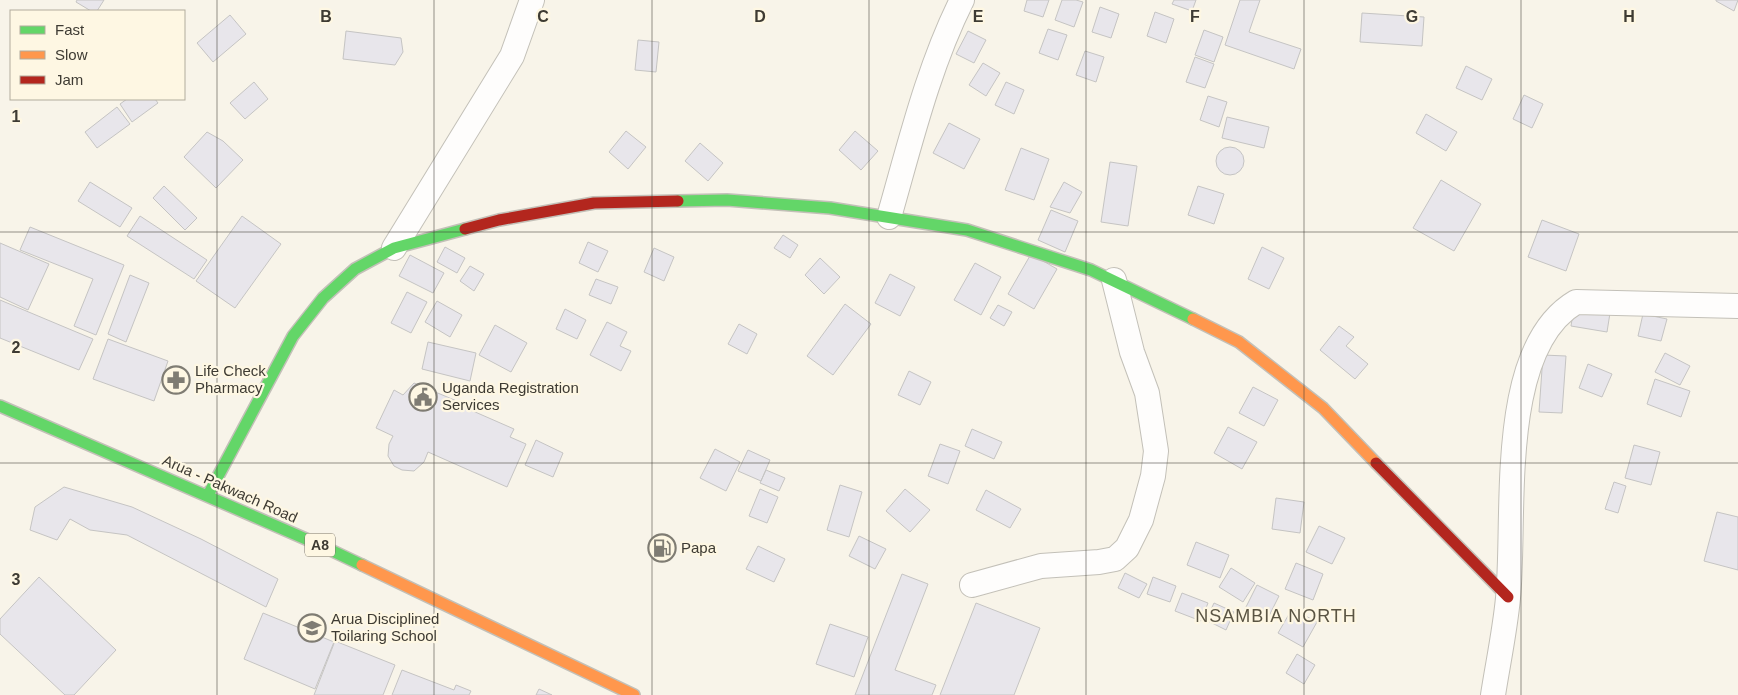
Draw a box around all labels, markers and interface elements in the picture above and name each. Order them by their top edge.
text: B [320,8,332,25]
text: C [537,8,549,25]
text: D [754,8,766,25]
text: E [973,8,984,25]
text: F [1190,8,1200,25]
text: G [1406,8,1418,25]
text: H [1623,8,1635,25]
legend [10,10,185,100]
text: Fast [55,21,85,38]
text: Slow [55,46,88,63]
text: Jam [55,71,83,88]
text: 1 [12,108,21,125]
text: 2 [12,339,21,356]
place label: Life Check Pharmacy [195,362,266,396]
pharmacy icon: Life Check Pharmacy [161,365,191,395]
place label: Uganda Registration Services [442,379,579,413]
public building icon: Uganda Registration Services [408,382,438,412]
street label: Arua - Pakwach Road [160,451,300,526]
fuel station icon: Papa [647,533,677,563]
road number: A8 [305,534,335,556]
place label: Papa [681,539,717,556]
text: 3 [12,571,21,588]
district label: NSAMBIA NORTH [1195,606,1357,626]
place label: Arua Disciplined Toilaring School [331,610,439,644]
school or university icon: Arua Disciplined Toilaring School [297,613,327,643]

